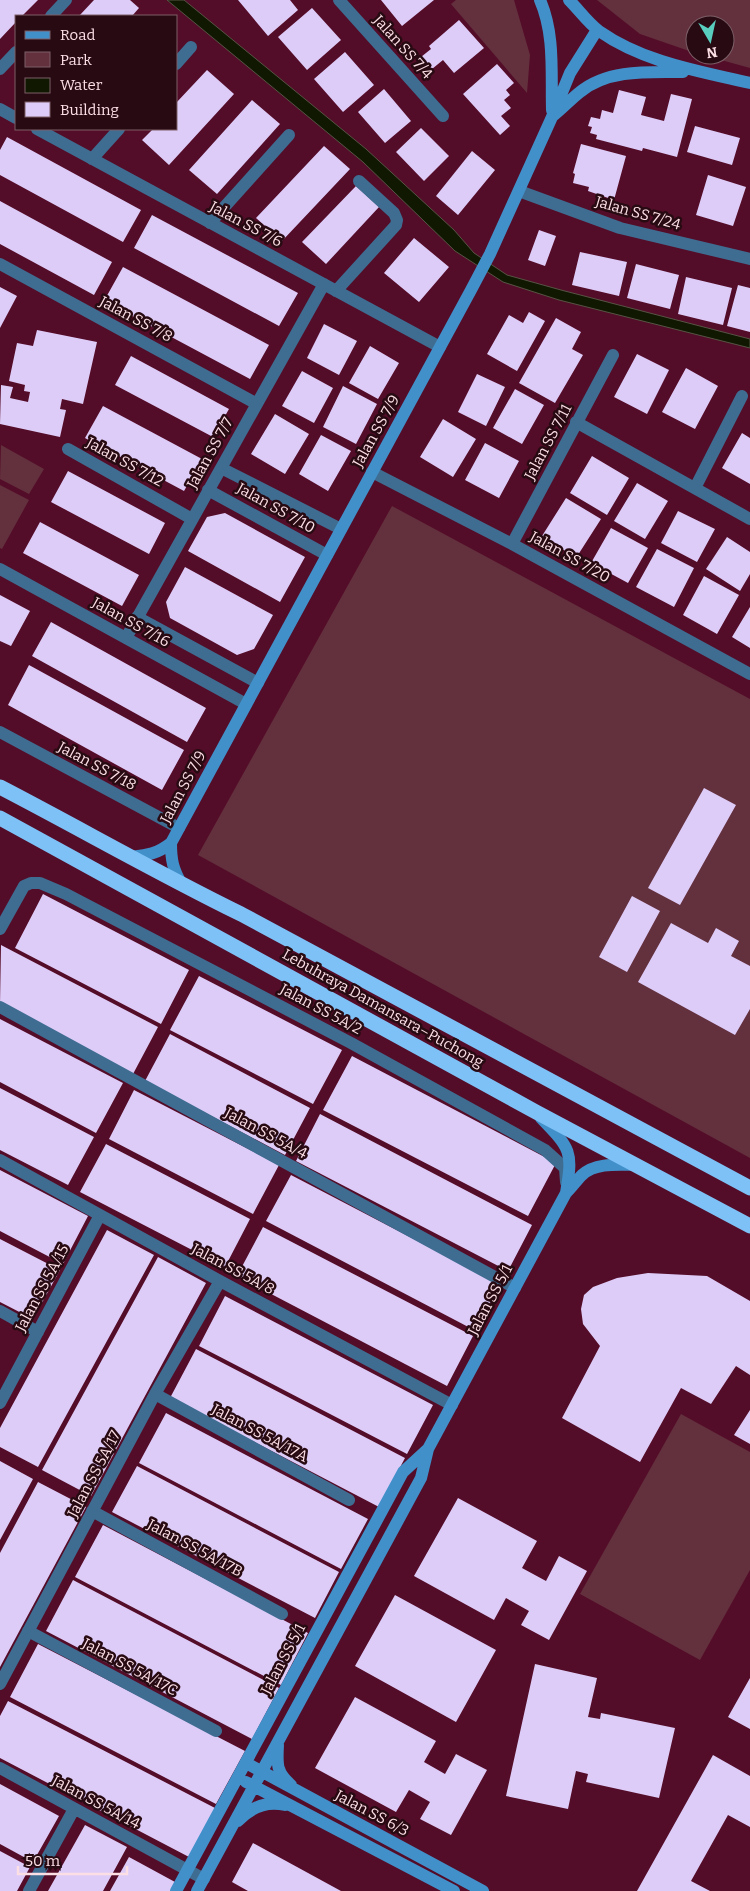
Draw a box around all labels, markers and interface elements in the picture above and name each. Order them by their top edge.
street label: Jalan SS 7/4 [369,11,437,83]
legend [15,15,178,130]
north arrow [685,15,735,65]
text: Road [60,26,95,44]
text: N [705,43,719,62]
text: Park [60,51,92,69]
text: Water [60,76,103,94]
text: Building [60,101,119,119]
street label: Jalan SS 7/24 [592,192,683,234]
street label: Jalan SS 7/6 [206,197,286,251]
street label: Jalan SS 7/8 [96,292,176,346]
street label: Jalan SS 7/9 [348,392,403,471]
street label: Jalan SS 7/11 [520,401,575,484]
street label: Jalan SS 7/7 [183,414,237,493]
street label: Jalan SS 7/12 [83,433,167,491]
street label: Jalan SS 7/10 [233,479,318,537]
street label: Jalan SS 7/20 [526,527,613,586]
street label: Jalan SS 7/16 [88,593,173,651]
street label: Jalan SS 7/18 [54,737,139,794]
street label: Jalan SS 7/9 [156,748,210,827]
street label: Lebuhraya Damansara–Puchong [279,945,487,1071]
street label: Jalan SS 5A/2 [276,979,365,1038]
street label: Jalan SS 5A/4 [221,1103,311,1162]
street label: Jalan SS 5A/8 [188,1239,277,1298]
street label: Jalan SS 5A/15 [11,1241,73,1336]
street label: Jalan SS 5/1 [463,1262,516,1339]
street label: Jalan SS 5A/17A [208,1400,311,1466]
street label: Jalan SS 5A/17 [63,1427,125,1521]
street label: Jalan SS 5A/17B [143,1515,246,1581]
street label: Jalan SS 5/1 [256,1621,309,1698]
street label: Jalan SS 5A/17C [78,1634,181,1700]
street label: Jalan SS 5A/14 [48,1771,143,1833]
street label: Jalan SS 6/3 [331,1786,412,1840]
scale bar [18,1844,126,1876]
text: 50 m [25,1852,61,1870]

